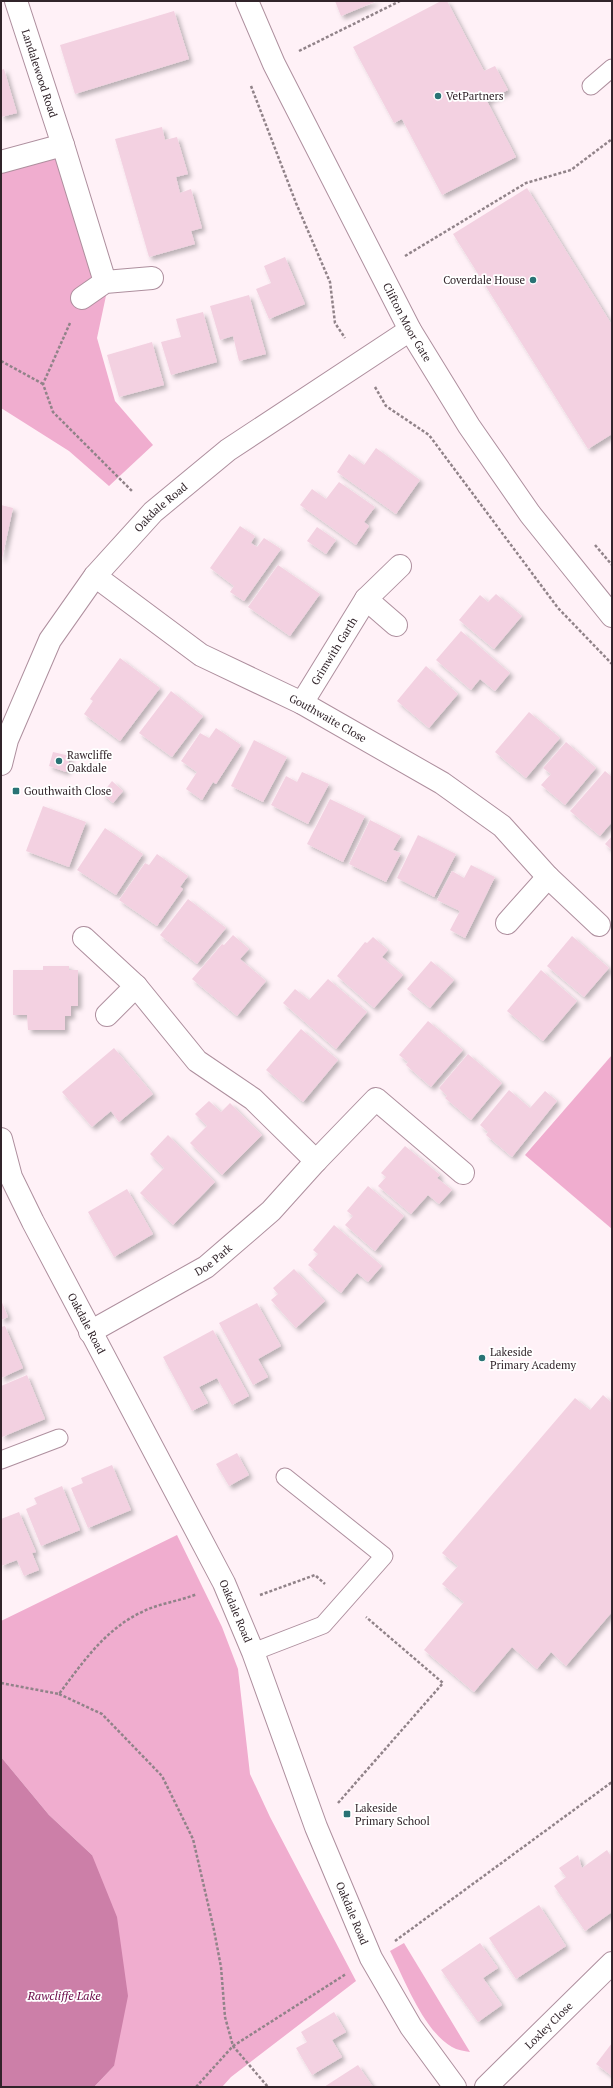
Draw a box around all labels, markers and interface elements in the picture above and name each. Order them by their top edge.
street label: Landalewood Road [19,27,61,119]
place label: VetPartners [446,89,504,103]
marker: VetPartners [433,91,443,101]
place label: Coverdale House [443,273,525,287]
marker: Coverdale House [528,275,538,285]
street label: Clifton Moor Gate [380,280,435,365]
street label: Oakdale Road [131,480,190,535]
street label: Grimwith Garth [308,614,360,688]
street label: Gouthwaite Close [287,691,369,746]
place label: Rawcliffe Oakdale [67,748,113,775]
marker: Rawcliffe Oakdale [54,756,64,766]
place label: Gouthwaith Close [24,784,112,798]
marker: Gouthwaith Close [11,786,21,796]
street label: Doe Park [192,1241,235,1279]
street label: Oakdale Road [65,1290,108,1356]
place label: Lakeside Primary Academy [490,1345,576,1372]
marker: Lakeside Primary Academy [477,1353,487,1363]
street label: Oakdale Road [216,1577,255,1645]
place label: Lakeside Primary School [355,1801,430,1828]
marker: Lakeside Primary School [342,1809,352,1819]
street label: Oakdale Road [333,1879,372,1947]
water label: Rawcliffe Lake [26,1988,101,2003]
street label: Loxley Close [522,1998,576,2052]

